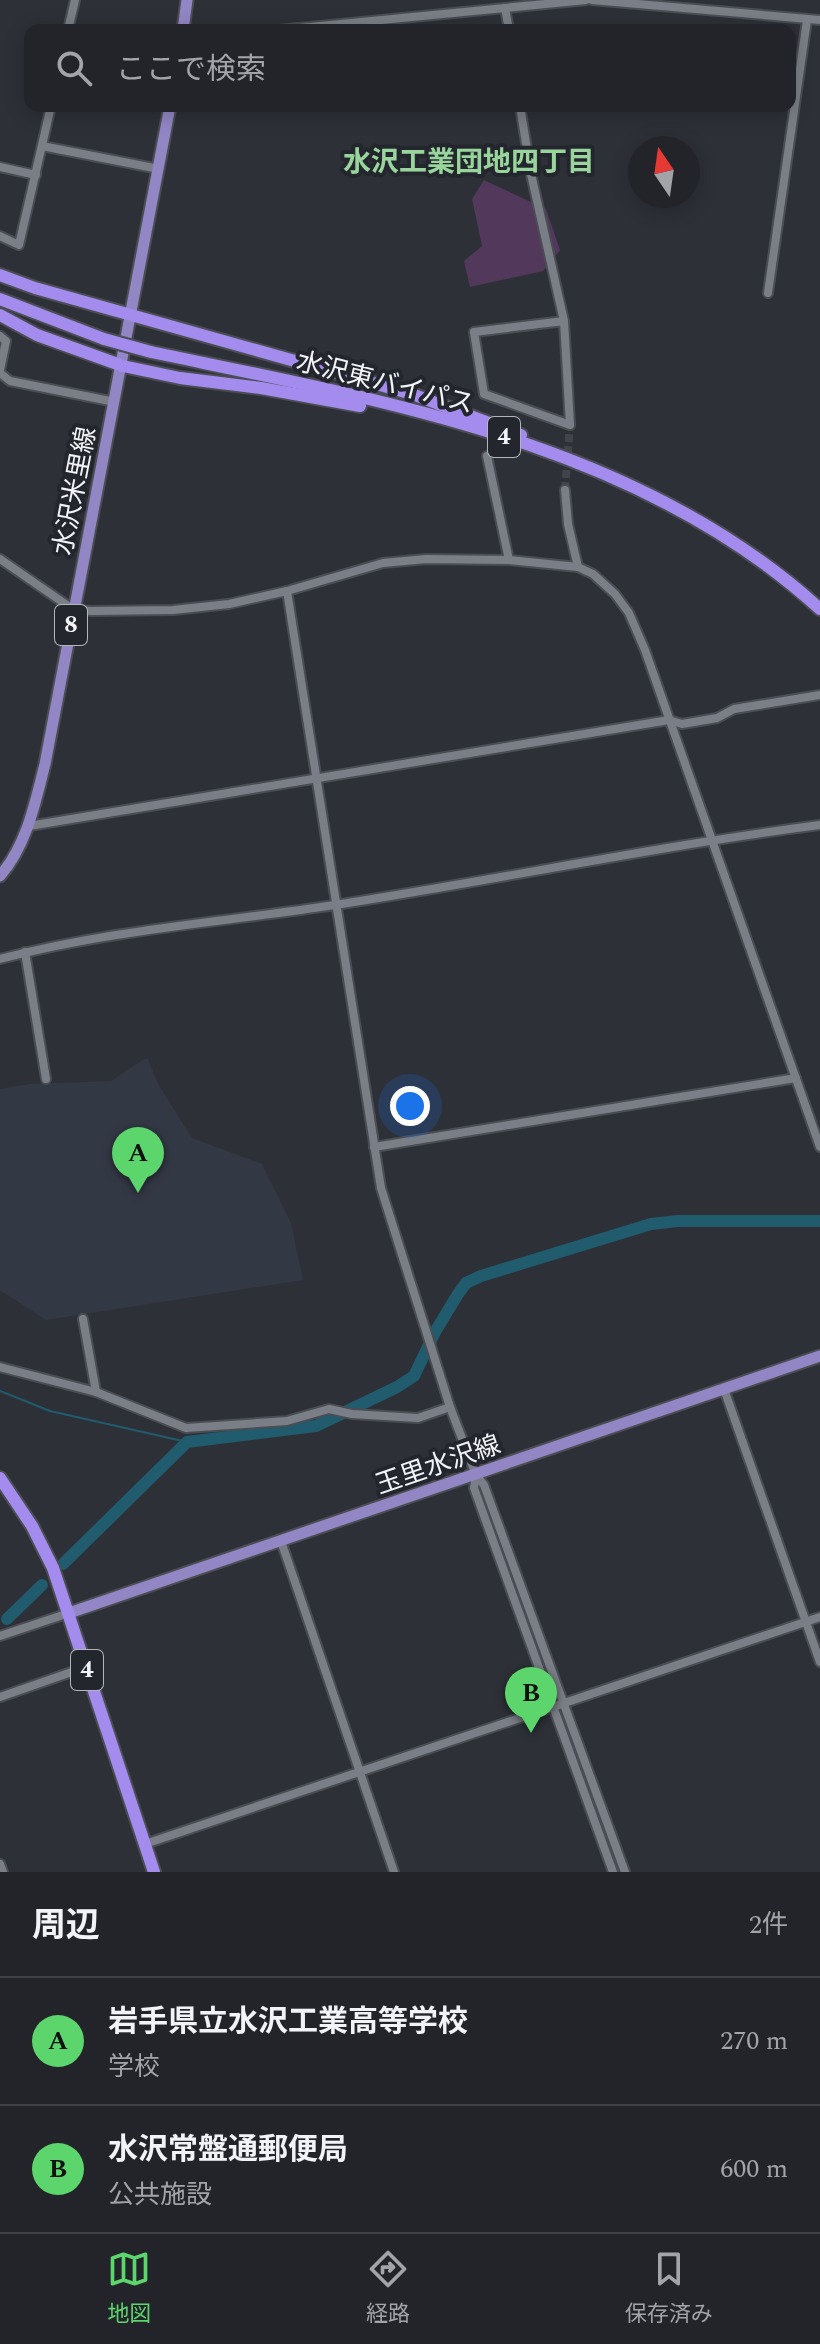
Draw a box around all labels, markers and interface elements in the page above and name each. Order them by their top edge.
search box [24,24,796,112]
icon: search [52,46,96,90]
text: ここで検索 [116,47,266,93]
north arrow [628,136,700,208]
district label: 水沢工業団地四丁目 [343,141,595,184]
street label: 水沢東バイパス [292,342,478,424]
road number: 4 [488,417,520,457]
street label: 水沢米里線 [43,423,107,559]
road number: 8 [55,605,87,645]
your location [390,1086,430,1126]
pin: A [112,1127,164,1193]
street label: 玉里水沢線 [370,1425,506,1505]
road number: 4 [71,1650,103,1690]
pin: B [505,1667,557,1733]
text: 周辺 [32,1900,100,1952]
text: 2件 [749,1905,788,1945]
text: 岩手県立水沢工業高等学校 [108,1999,468,2045]
text: A [48,2021,68,2061]
text: 270 m [720,2021,788,2061]
text: 学校 [108,2047,160,2087]
text: 水沢常盤通郵便局 [108,2127,348,2173]
text: B [49,2149,67,2189]
text: 600 m [720,2149,788,2189]
text: 公共施設 [108,2175,212,2215]
tab: 地図 [107,2247,151,2331]
tab: 経路 [366,2247,410,2331]
tab: 保存済み [625,2247,713,2331]

